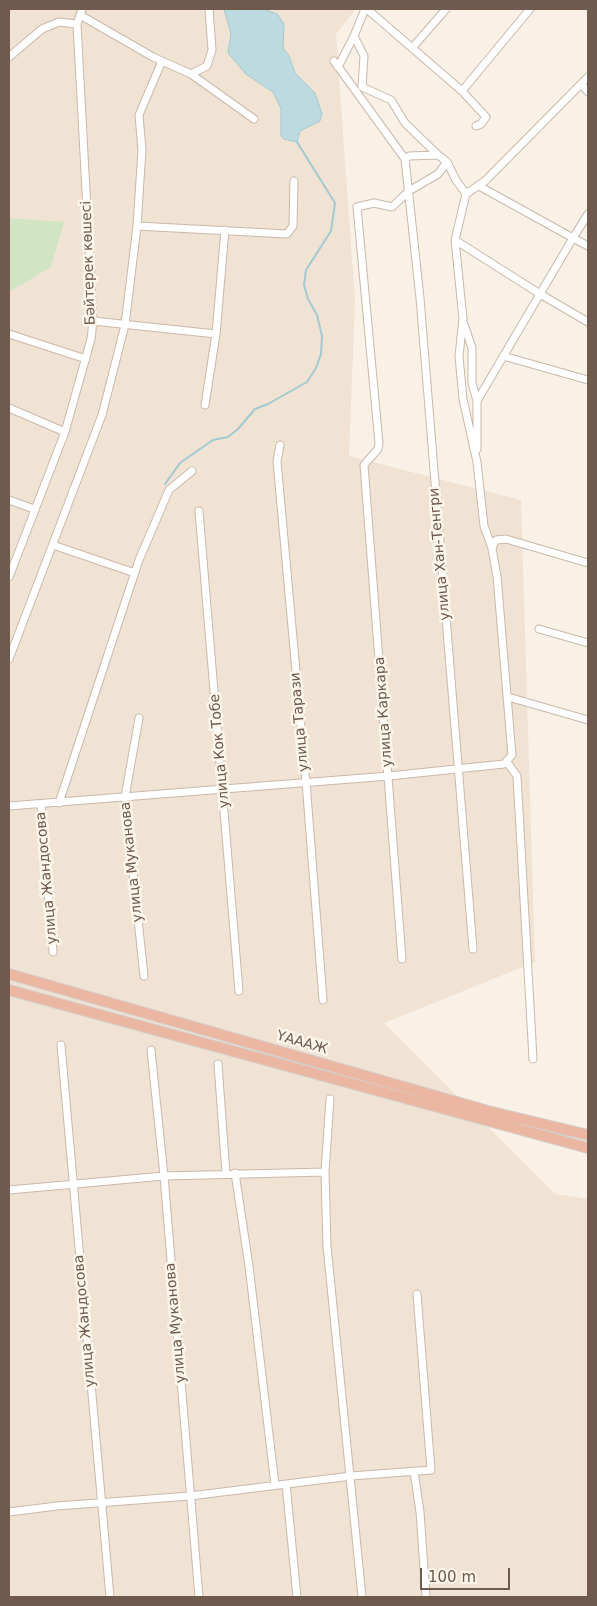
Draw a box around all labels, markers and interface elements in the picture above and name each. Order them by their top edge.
street label: Бәйтерек көшесі [78,200,100,326]
street label: улица Хан-Тенгри [426,487,454,621]
street label: улица Каркара [372,656,396,768]
street label: улица Тарази [287,671,313,773]
street label: улица Кок Тобе [207,693,233,809]
street label: улица Муканова [117,801,147,923]
street label: улица Жандосова [33,811,61,945]
street label: ҮАААЖ [275,1028,329,1058]
street label: улица Жандосова [71,1254,99,1388]
street label: улица Муканова [162,1262,190,1384]
scale bar [422,1558,512,1590]
text: 100 m [428,1568,476,1586]

